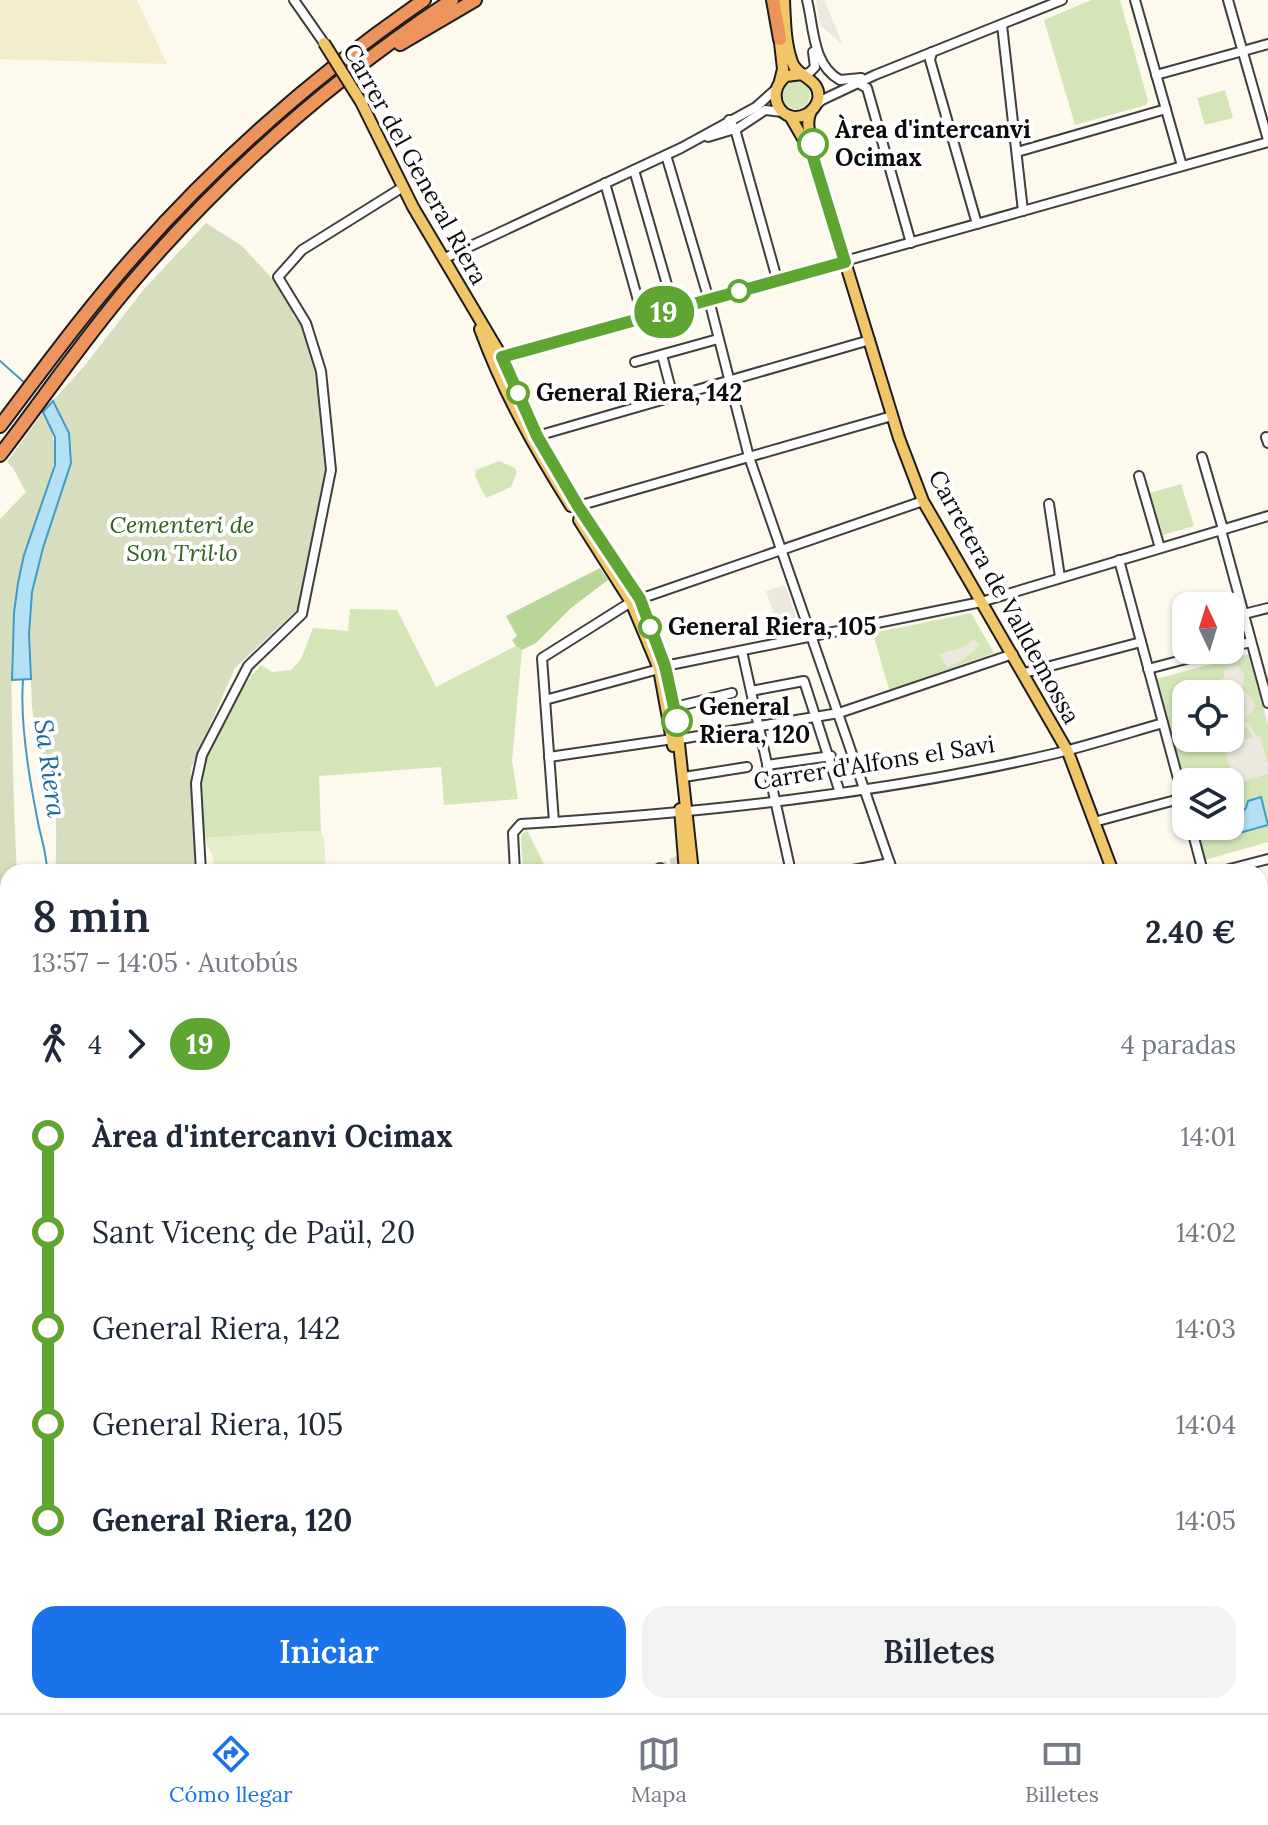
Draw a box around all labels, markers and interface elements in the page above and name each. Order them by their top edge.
street label: Carrer del General Riera [336,38,495,290]
place label: Àrea d'intercanvi Ocimax [835,114,1031,173]
marker: Àrea d'intercanvi Ocimax [798,129,828,159]
unlabelled marker [728,280,750,302]
line badge: 19 [628,286,700,338]
text: 19 [650,294,678,330]
place label: General Riera, 142 [536,377,742,408]
marker: General Riera, 142 [507,382,529,404]
street label: Carretera de Valldemossa [922,464,1087,729]
park label: Cementeri de Son Tril·lo [109,509,255,568]
north arrow [1172,592,1244,664]
map controls [1172,592,1244,840]
place label: General Riera, 105 [668,611,877,642]
marker: General Riera, 105 [639,616,661,638]
button: locate [1172,680,1244,752]
place label: General Riera, 120 [699,691,810,750]
marker: General Riera, 120 [662,706,692,736]
water label: Sa Riera [27,717,74,820]
street label: Carrer d'Alfons el Savi [751,728,997,797]
button: layers [1172,768,1244,840]
text: 8 min [32,888,150,944]
text: 2.40 € [1145,913,1236,951]
text: 13:57 – 14:05 · Autobús [32,946,298,979]
icon: walk [32,1022,76,1066]
icon: forward [114,1022,158,1066]
text: 19 [186,1026,214,1062]
text: 4 [88,1028,102,1061]
text: 4 paradas [1121,1028,1236,1061]
text: Àrea d'intercanvi Ocimax [92,1117,453,1155]
text: 14:01 [1180,1120,1236,1153]
text: Sant Vicenç de Paül, 20 [92,1213,415,1251]
text: 14:02 [1176,1216,1236,1249]
text: General Riera, 142 [92,1309,340,1347]
text: 14:03 [1175,1312,1236,1345]
text: General Riera, 105 [92,1405,343,1443]
text: 14:04 [1176,1408,1236,1441]
text: General Riera, 120 [92,1501,352,1539]
text: 14:05 [1176,1504,1236,1537]
button: Iniciar [32,1606,626,1698]
button: Billetes [642,1606,1236,1698]
tab: Cómo llegar [169,1732,293,1808]
tab: Mapa [631,1732,687,1808]
tab: Billetes [1025,1732,1099,1808]

